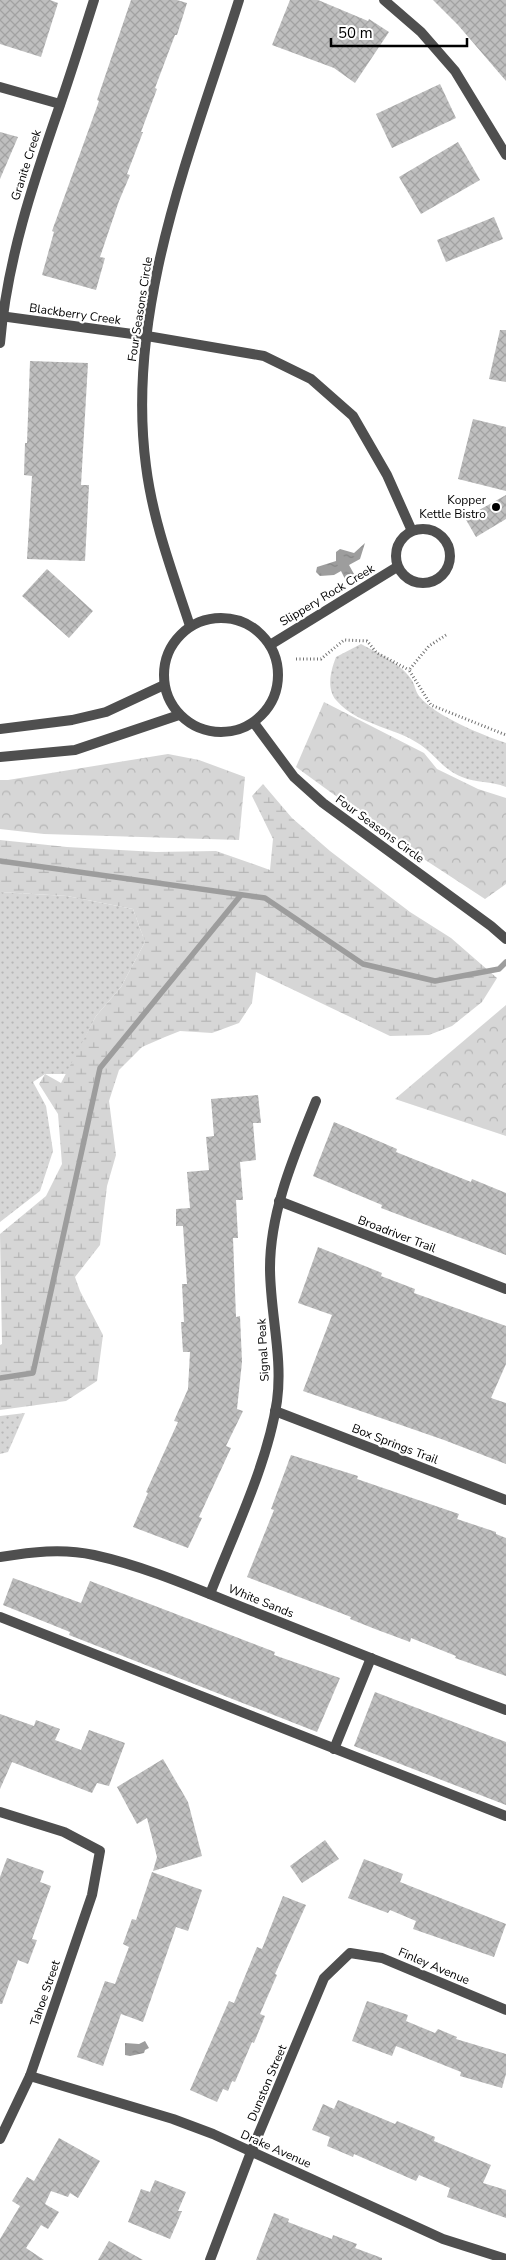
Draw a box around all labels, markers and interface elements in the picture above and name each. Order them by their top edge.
scale bar [331,15,467,47]
text: 50 m [338,23,373,43]
street label: Granite Creek [7,127,45,202]
street label: Four Seasons Circle [124,255,156,363]
street label: Blackberry Creek [28,300,123,328]
place label: Kopper Kettle Bistro [419,492,487,522]
marker: Kopper Kettle Bistro [490,501,502,513]
street label: Slippery Rock Creek [276,560,378,630]
street label: Four Seasons Circle [332,791,428,867]
street label: Broadriver Trail [356,1212,439,1256]
street label: Signal Peak [253,1317,273,1382]
street label: Box Springs Trail [349,1420,441,1468]
street label: White Sands [226,1581,297,1622]
street label: Finley Avenue [396,1944,472,1988]
street label: Tahoe Street [26,1957,64,2028]
street label: Dunston Street [244,2042,291,2124]
street label: Drake Avenue [238,2126,314,2172]

